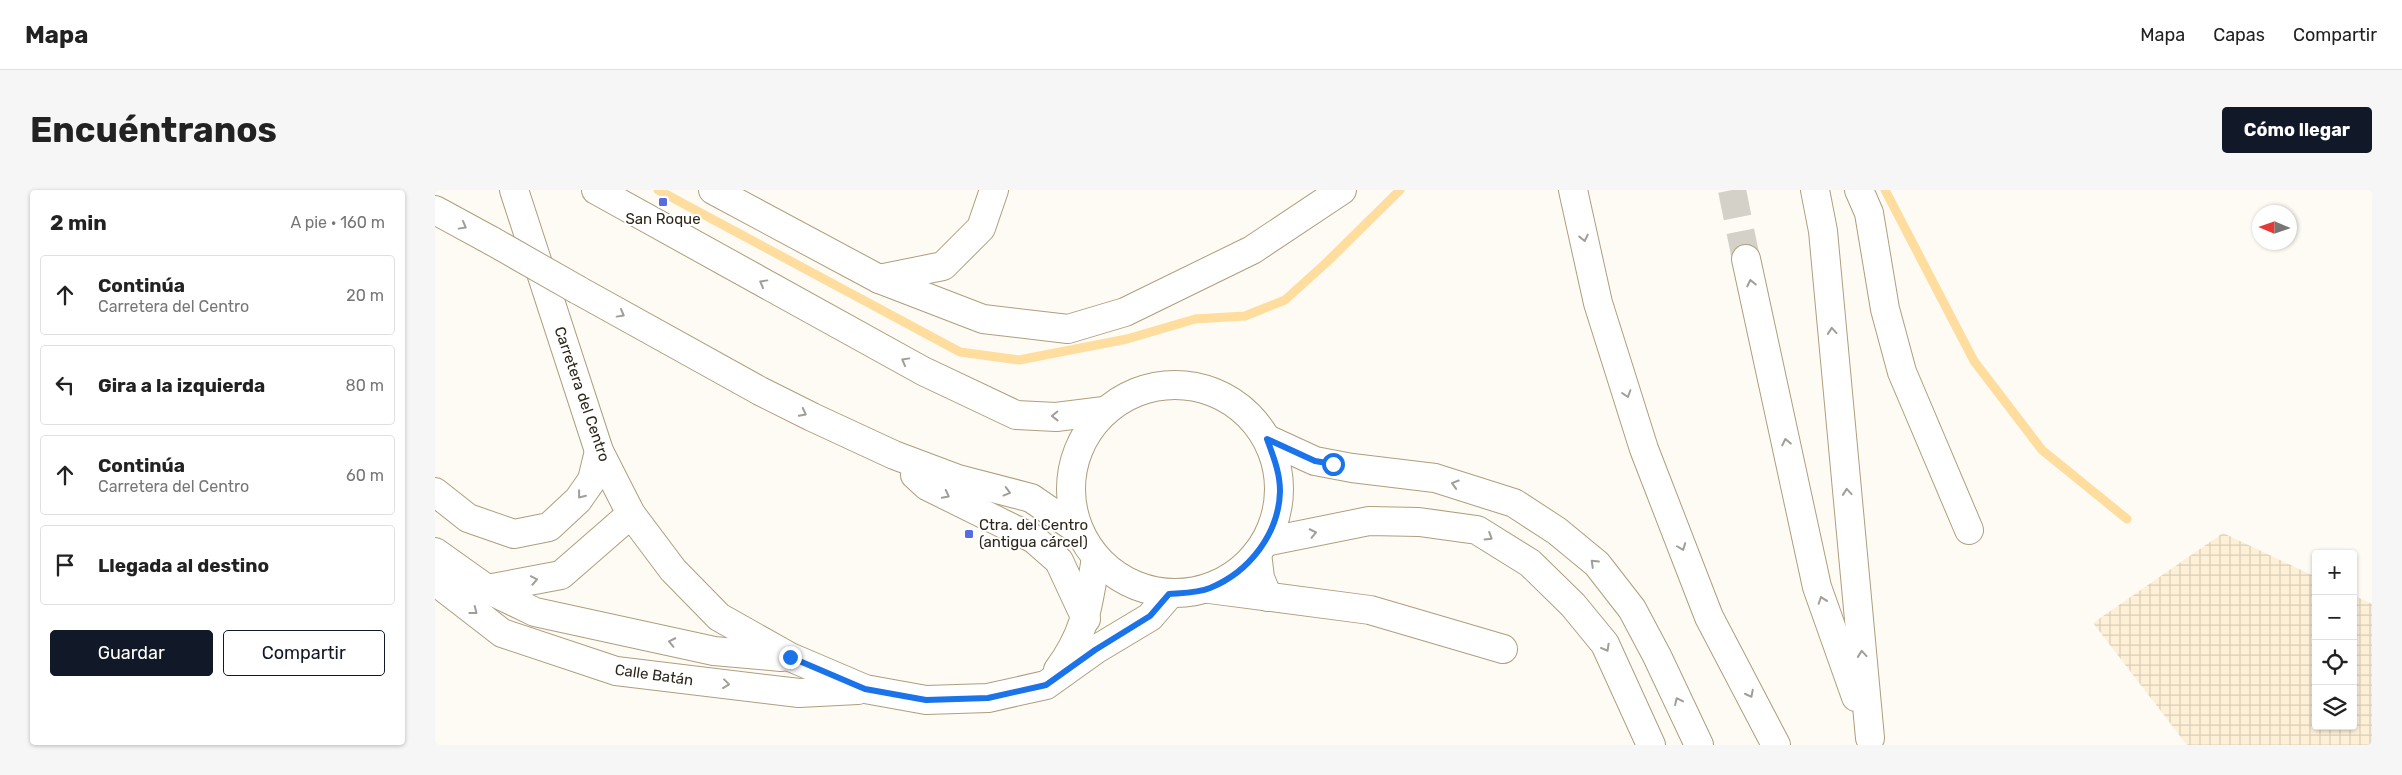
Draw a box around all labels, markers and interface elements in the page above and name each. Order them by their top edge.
text: Mapa [25,21,88,49]
text: Mapa [2140,24,2185,46]
text: Capas [2213,24,2265,46]
text: Compartir [2293,24,2377,46]
button: Cómo llegar [2222,107,2372,153]
text: Encuéntranos [30,109,277,151]
marker: San Roque [657,196,669,208]
north arrow [2252,205,2297,250]
text: 2 min [50,210,107,235]
place label: San Roque [625,210,701,228]
text: A pie · 160 m [290,213,385,232]
one-way arrow [458,220,467,230]
one-way arrow [1578,233,1589,242]
text: Continúa [98,274,185,297]
one-way arrow [1747,278,1757,287]
one-way arrow [759,279,768,289]
icon: ahead [51,281,79,309]
text: 20 m [346,286,384,305]
text: Carretera del Centro [98,297,249,316]
one-way arrow [615,307,624,317]
street label: Carretera del Centro [550,324,614,464]
one-way arrow [1827,326,1838,334]
one-way arrow [901,358,910,368]
icon: left [51,371,79,399]
text: Gira a la izquierda [98,374,265,397]
text: 80 m [346,376,384,395]
one-way arrow [1621,390,1631,398]
one-way arrow [798,407,807,417]
one-way arrow [1051,411,1059,421]
one-way arrow [1781,437,1792,446]
route start [1322,453,1345,476]
text: Continúa [98,454,185,477]
icon: ahead [51,461,79,489]
text: 60 m [346,466,384,485]
text: Carretera del Centro [98,477,249,496]
one-way arrow [1451,480,1460,490]
one-way arrow [1002,486,1011,497]
one-way arrow [1842,488,1853,496]
one-way arrow [579,489,587,498]
one-way arrow [941,489,950,499]
place label: Ctra. del Centro (antigua cárcel) [979,516,1088,551]
marker: Ctra. del Centro (antigua cárcel) [963,528,975,540]
one-way arrow [1309,529,1318,539]
one-way arrow [1484,531,1493,541]
one-way arrow [1676,542,1686,551]
map controls [2312,550,2357,730]
button: + [2312,550,2357,595]
icon: arrive [51,551,79,579]
text: Llegada al destino [98,554,269,577]
one-way arrow [1591,560,1600,569]
one-way arrow [529,576,538,586]
button: − [2312,595,2357,640]
one-way arrow [1818,596,1828,605]
one-way arrow [468,605,477,614]
button: Guardar [50,630,213,676]
button: Compartir [223,630,385,676]
one-way arrow [668,637,677,648]
button: locate [2312,640,2357,685]
one-way arrow [1600,643,1610,652]
route end [779,646,802,669]
one-way arrow [1857,650,1868,658]
street label: Calle Batán [614,661,694,689]
one-way arrow [723,678,731,689]
button: layers [2312,685,2357,730]
one-way arrow [1744,689,1754,698]
one-way arrow [1674,697,1684,706]

